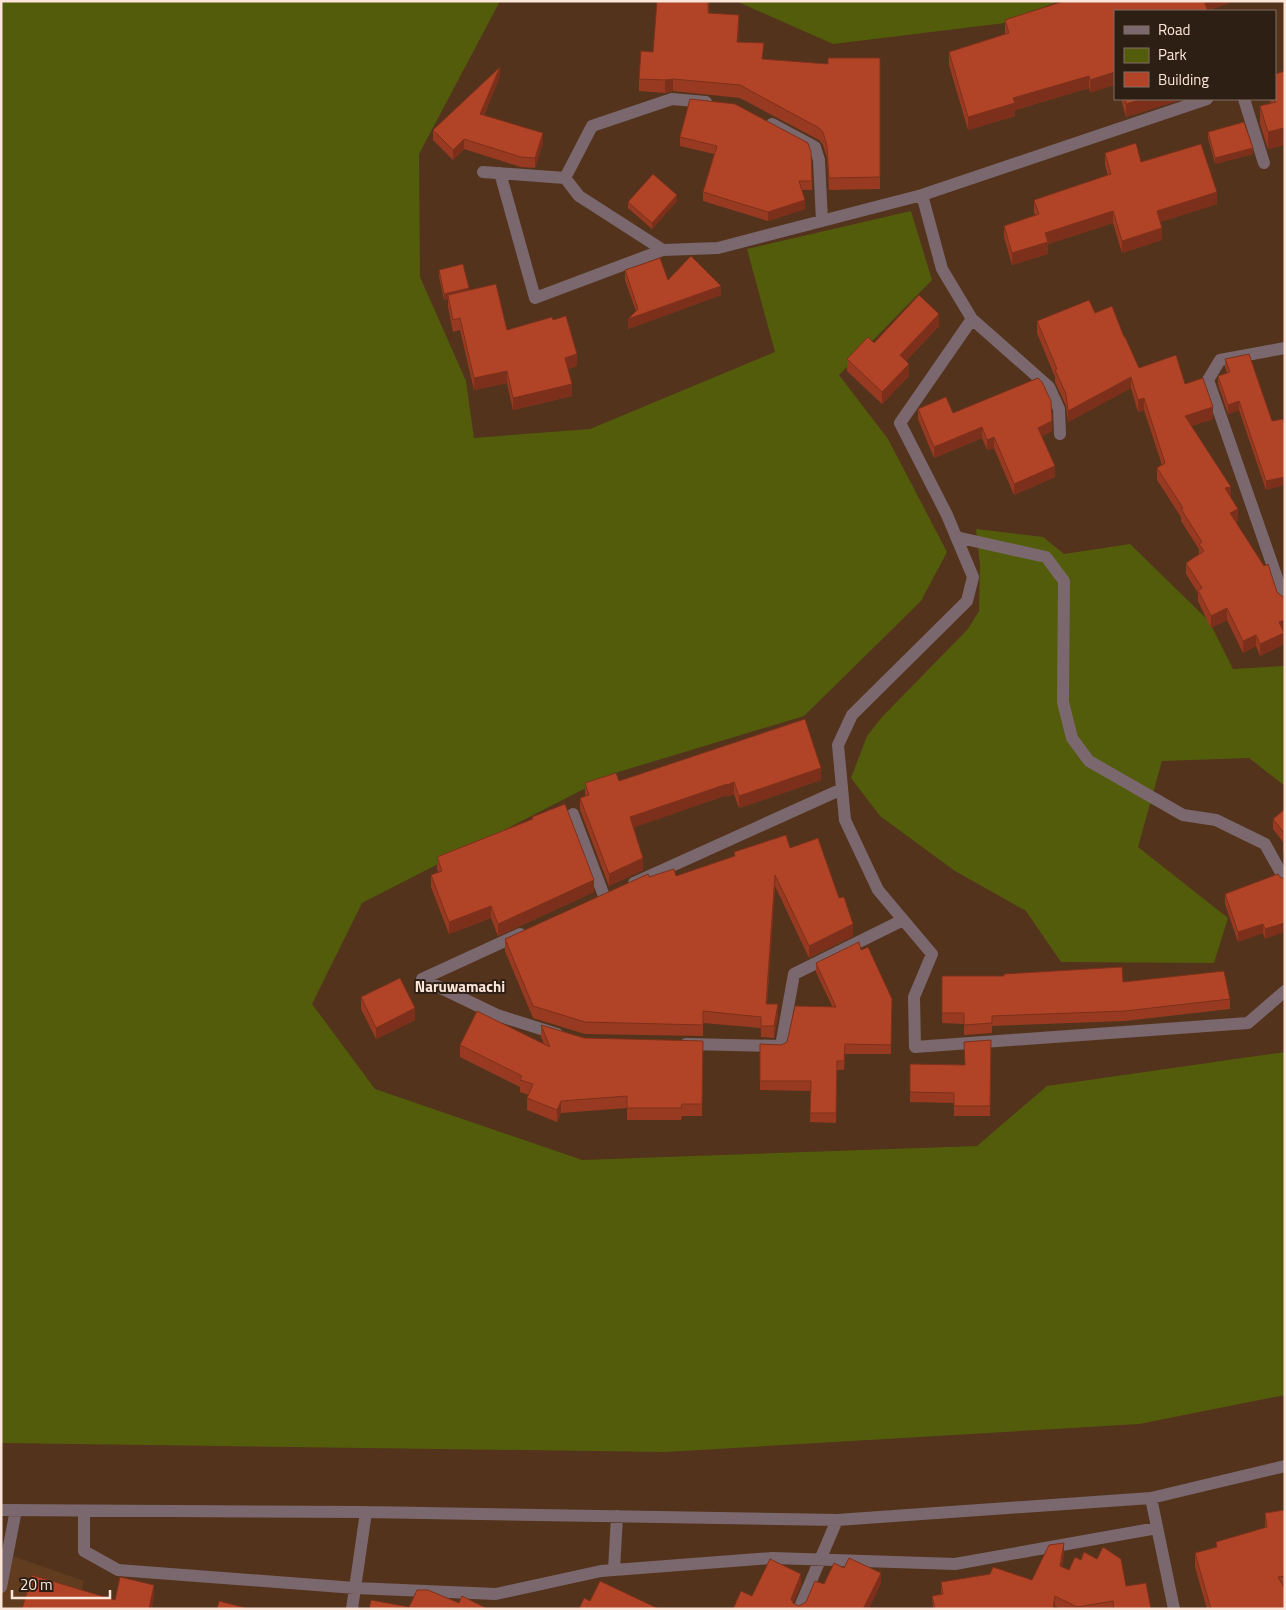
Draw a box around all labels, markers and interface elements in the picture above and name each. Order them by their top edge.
legend [1114,10,1276,100]
text: Road [1158,18,1190,41]
text: Park [1158,43,1187,66]
text: Building [1158,68,1209,91]
district label: Naruwamachi [415,975,505,998]
scale bar [12,1568,110,1600]
text: 20 m [20,1573,53,1596]

